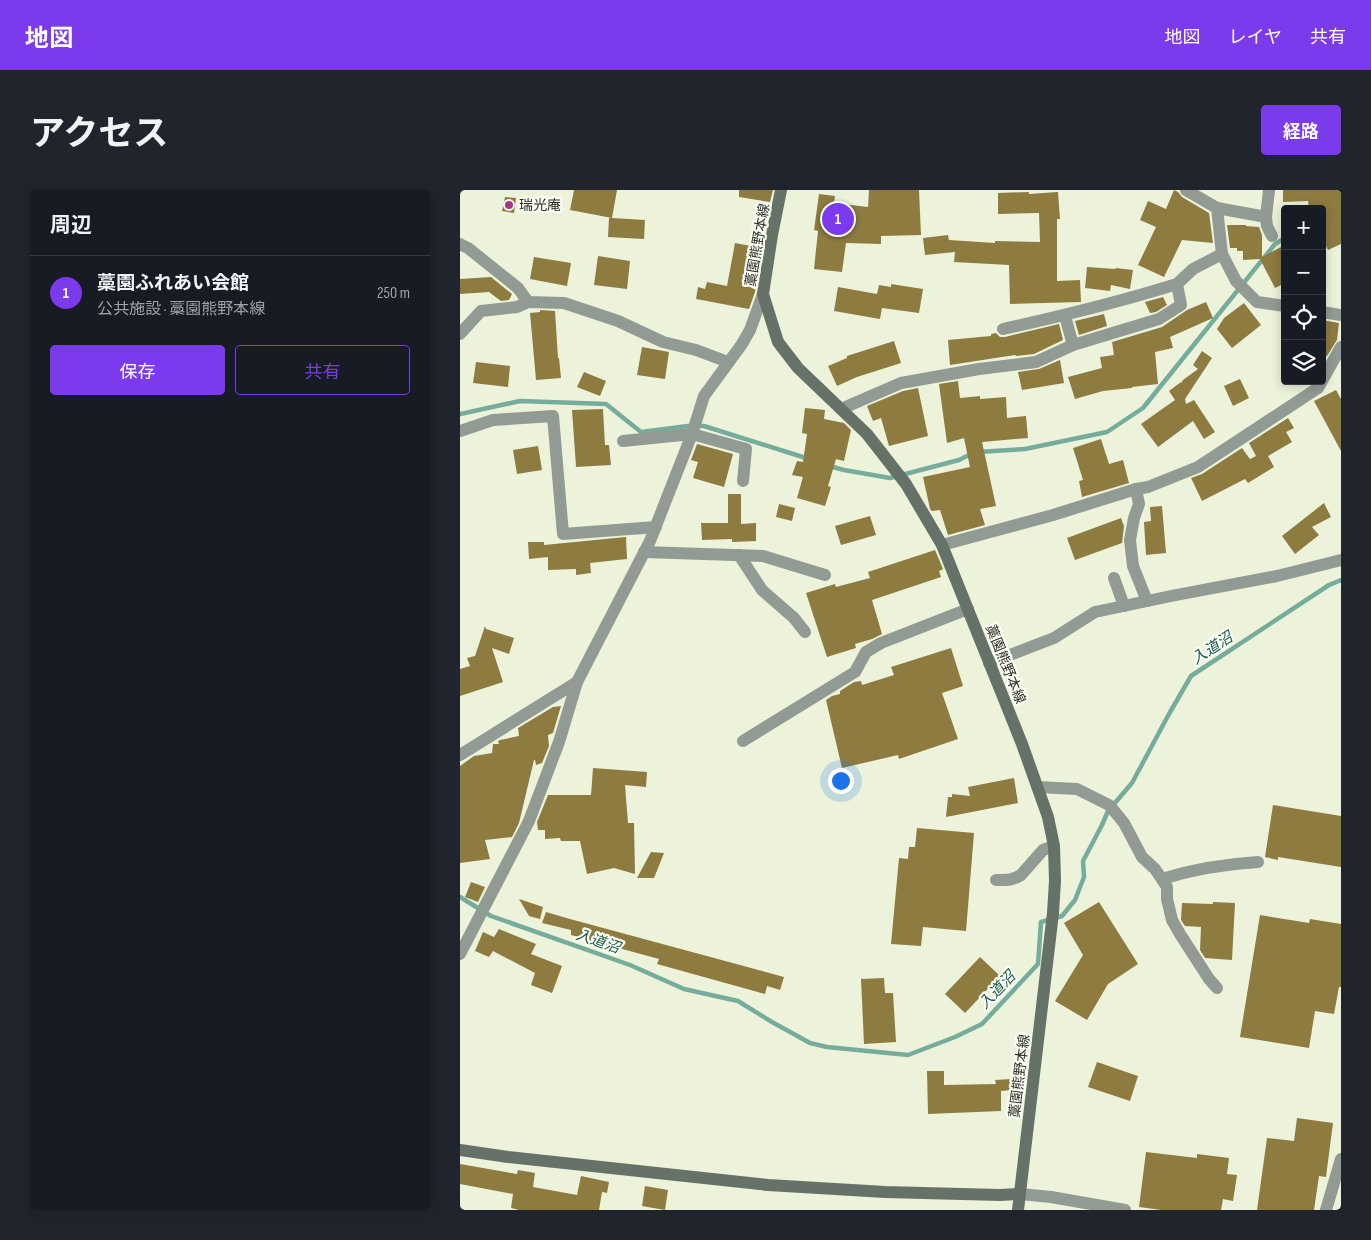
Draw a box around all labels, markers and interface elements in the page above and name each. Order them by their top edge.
text: 地図 [25,24,73,53]
text: 地図 [1165,27,1201,48]
text: レイヤ [1229,27,1282,48]
text: 共有 [1310,27,1346,48]
button: 経路 [1261,105,1341,155]
text: アクセス [30,113,168,156]
place label: 瑞光庵 [519,197,561,214]
marker: 瑞光庵 [503,199,515,211]
pin: 1 [822,200,854,238]
street label: 藁園熊野本線 [742,202,773,288]
map controls [1281,205,1326,385]
button: + [1281,205,1326,250]
text: 周辺 [50,213,92,238]
button: − [1281,250,1326,295]
text: 藁園ふれあい会館 [97,272,249,295]
text: 1 [63,284,69,303]
text: 250 m [377,284,410,303]
button: locate [1281,295,1326,340]
text: 公共施設 · 藁園熊野本線 [97,300,265,319]
button: layers [1281,340,1326,385]
button: 保存 [50,345,225,395]
button: 共有 [235,345,410,395]
street label: 藁園熊野本線 [982,622,1029,706]
water label: 入道沼 [1188,627,1238,669]
your location [828,768,854,794]
water label: 入道沼 [573,925,624,958]
water label: 入道沼 [975,966,1021,1013]
street label: 藁園熊野本線 [1006,1033,1033,1119]

